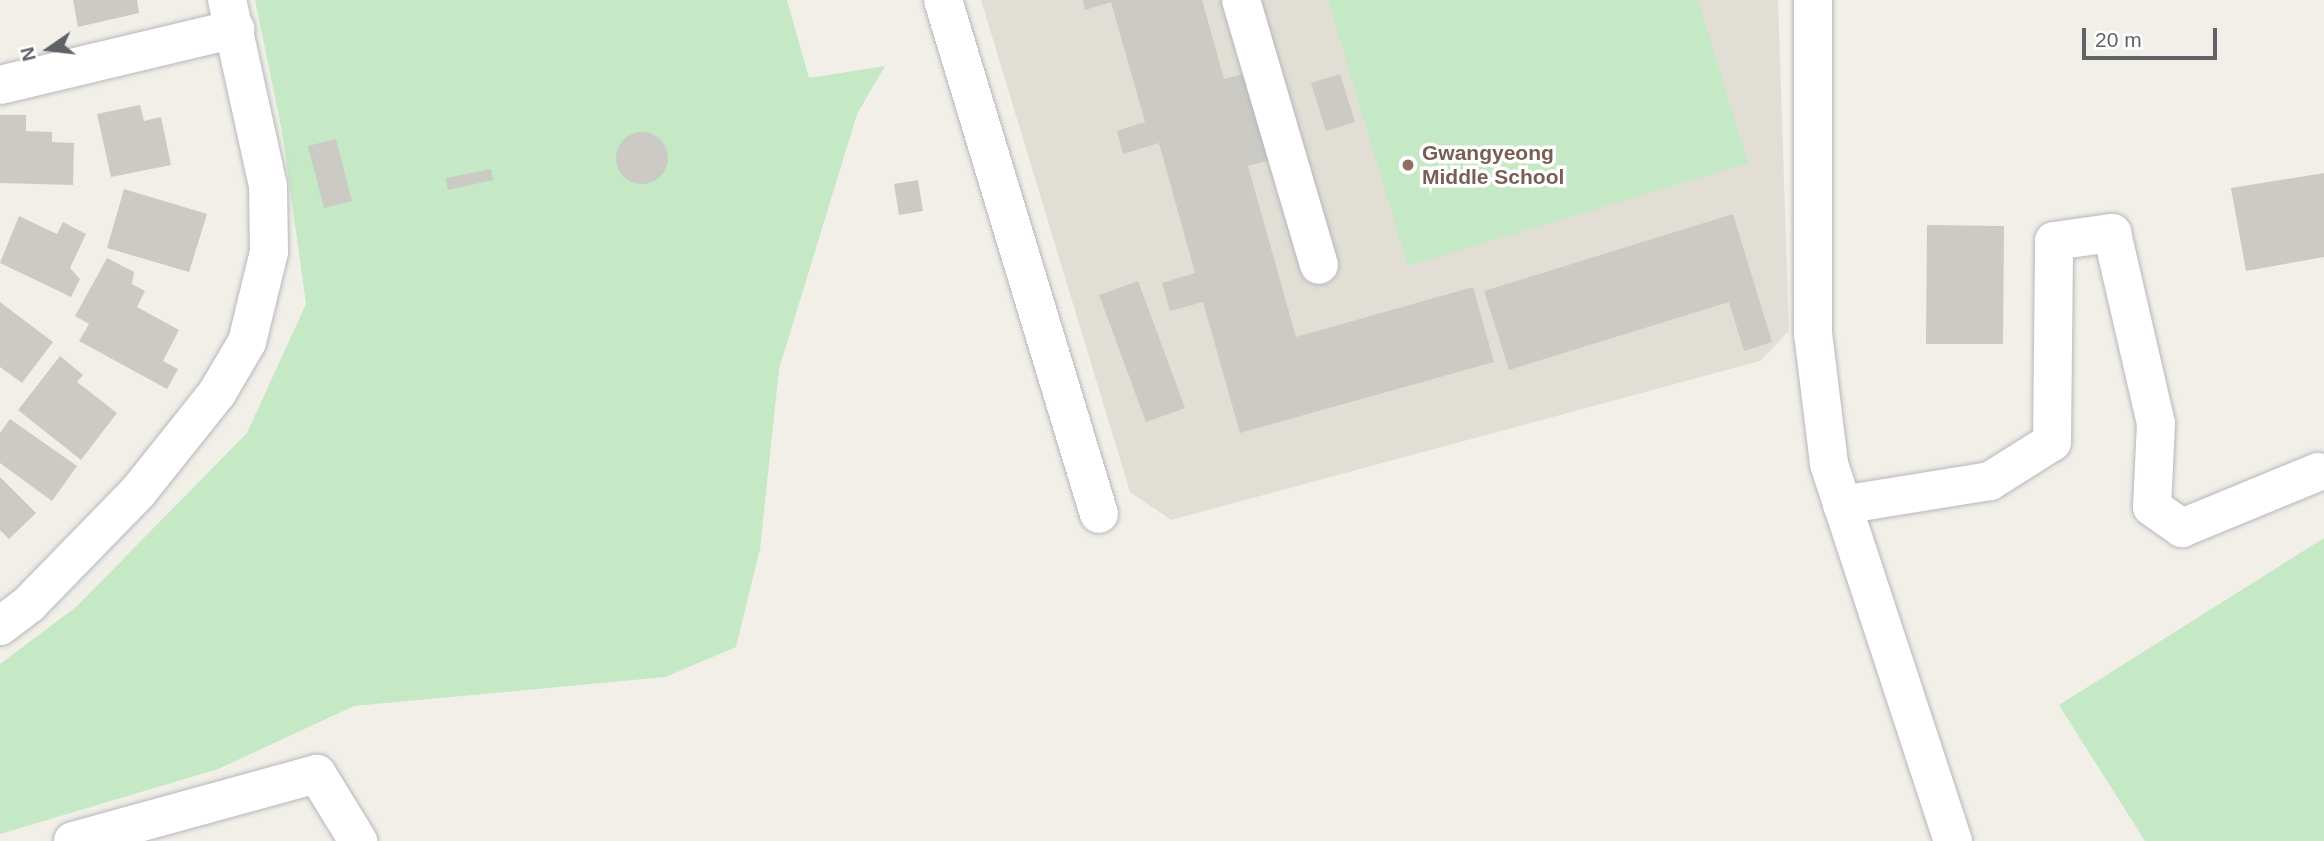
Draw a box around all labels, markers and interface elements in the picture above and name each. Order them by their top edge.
north arrow [14,14,84,84]
scale bar [2086,14,2221,58]
text: 20 m [2095,28,2142,51]
text: N [16,45,40,63]
place label: Gwangyeong Middle School [1422,140,1564,190]
marker: Gwangyeong Middle School [1400,157,1416,173]

